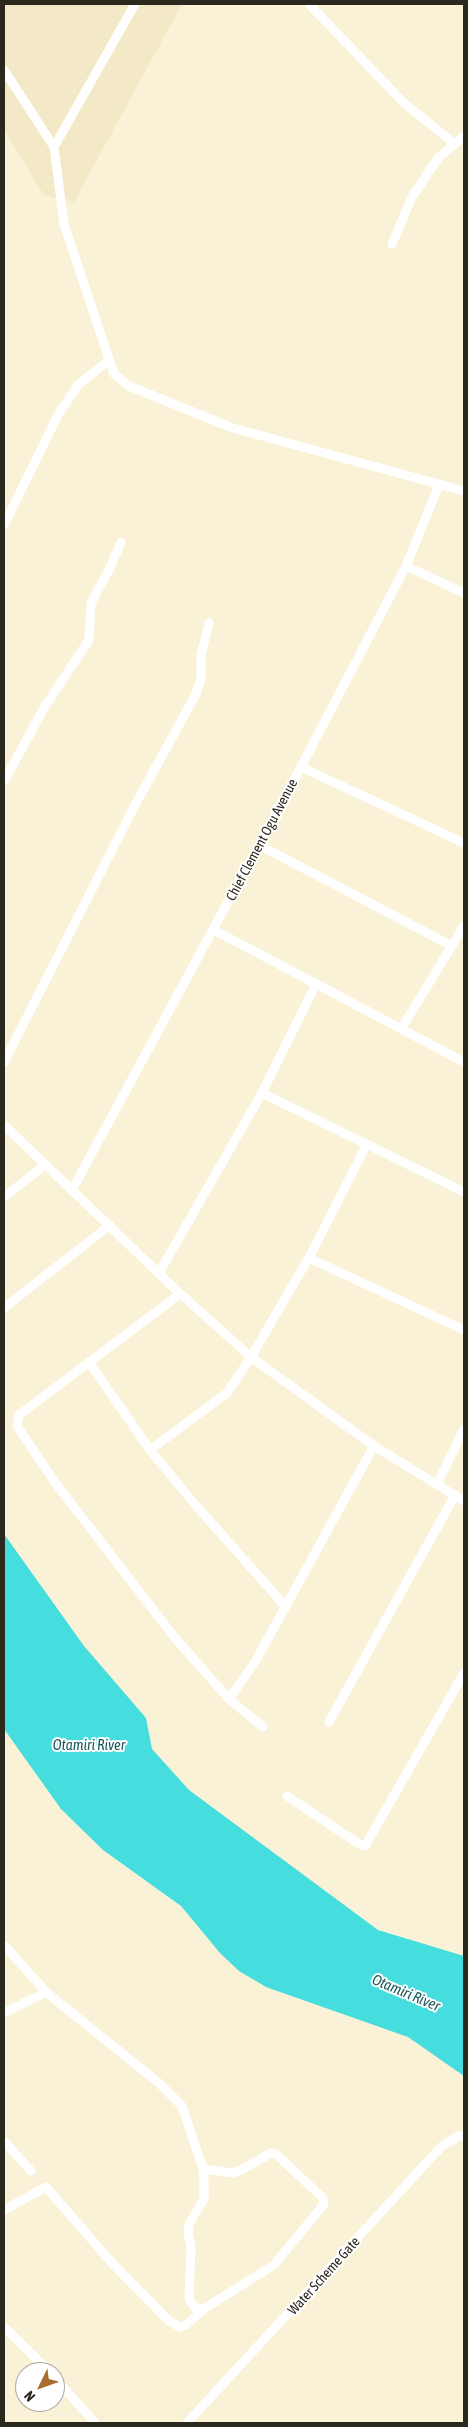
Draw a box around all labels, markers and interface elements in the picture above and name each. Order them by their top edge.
street label: Chief Clement Ogu Avenue [223,776,301,904]
water label: Otamiri River [53,1736,125,1754]
water label: Otamiri River [369,1971,443,2015]
street label: Water Scheme Gate [285,2233,363,2319]
north arrow [15,2362,65,2412]
text: N [21,2388,38,2405]

